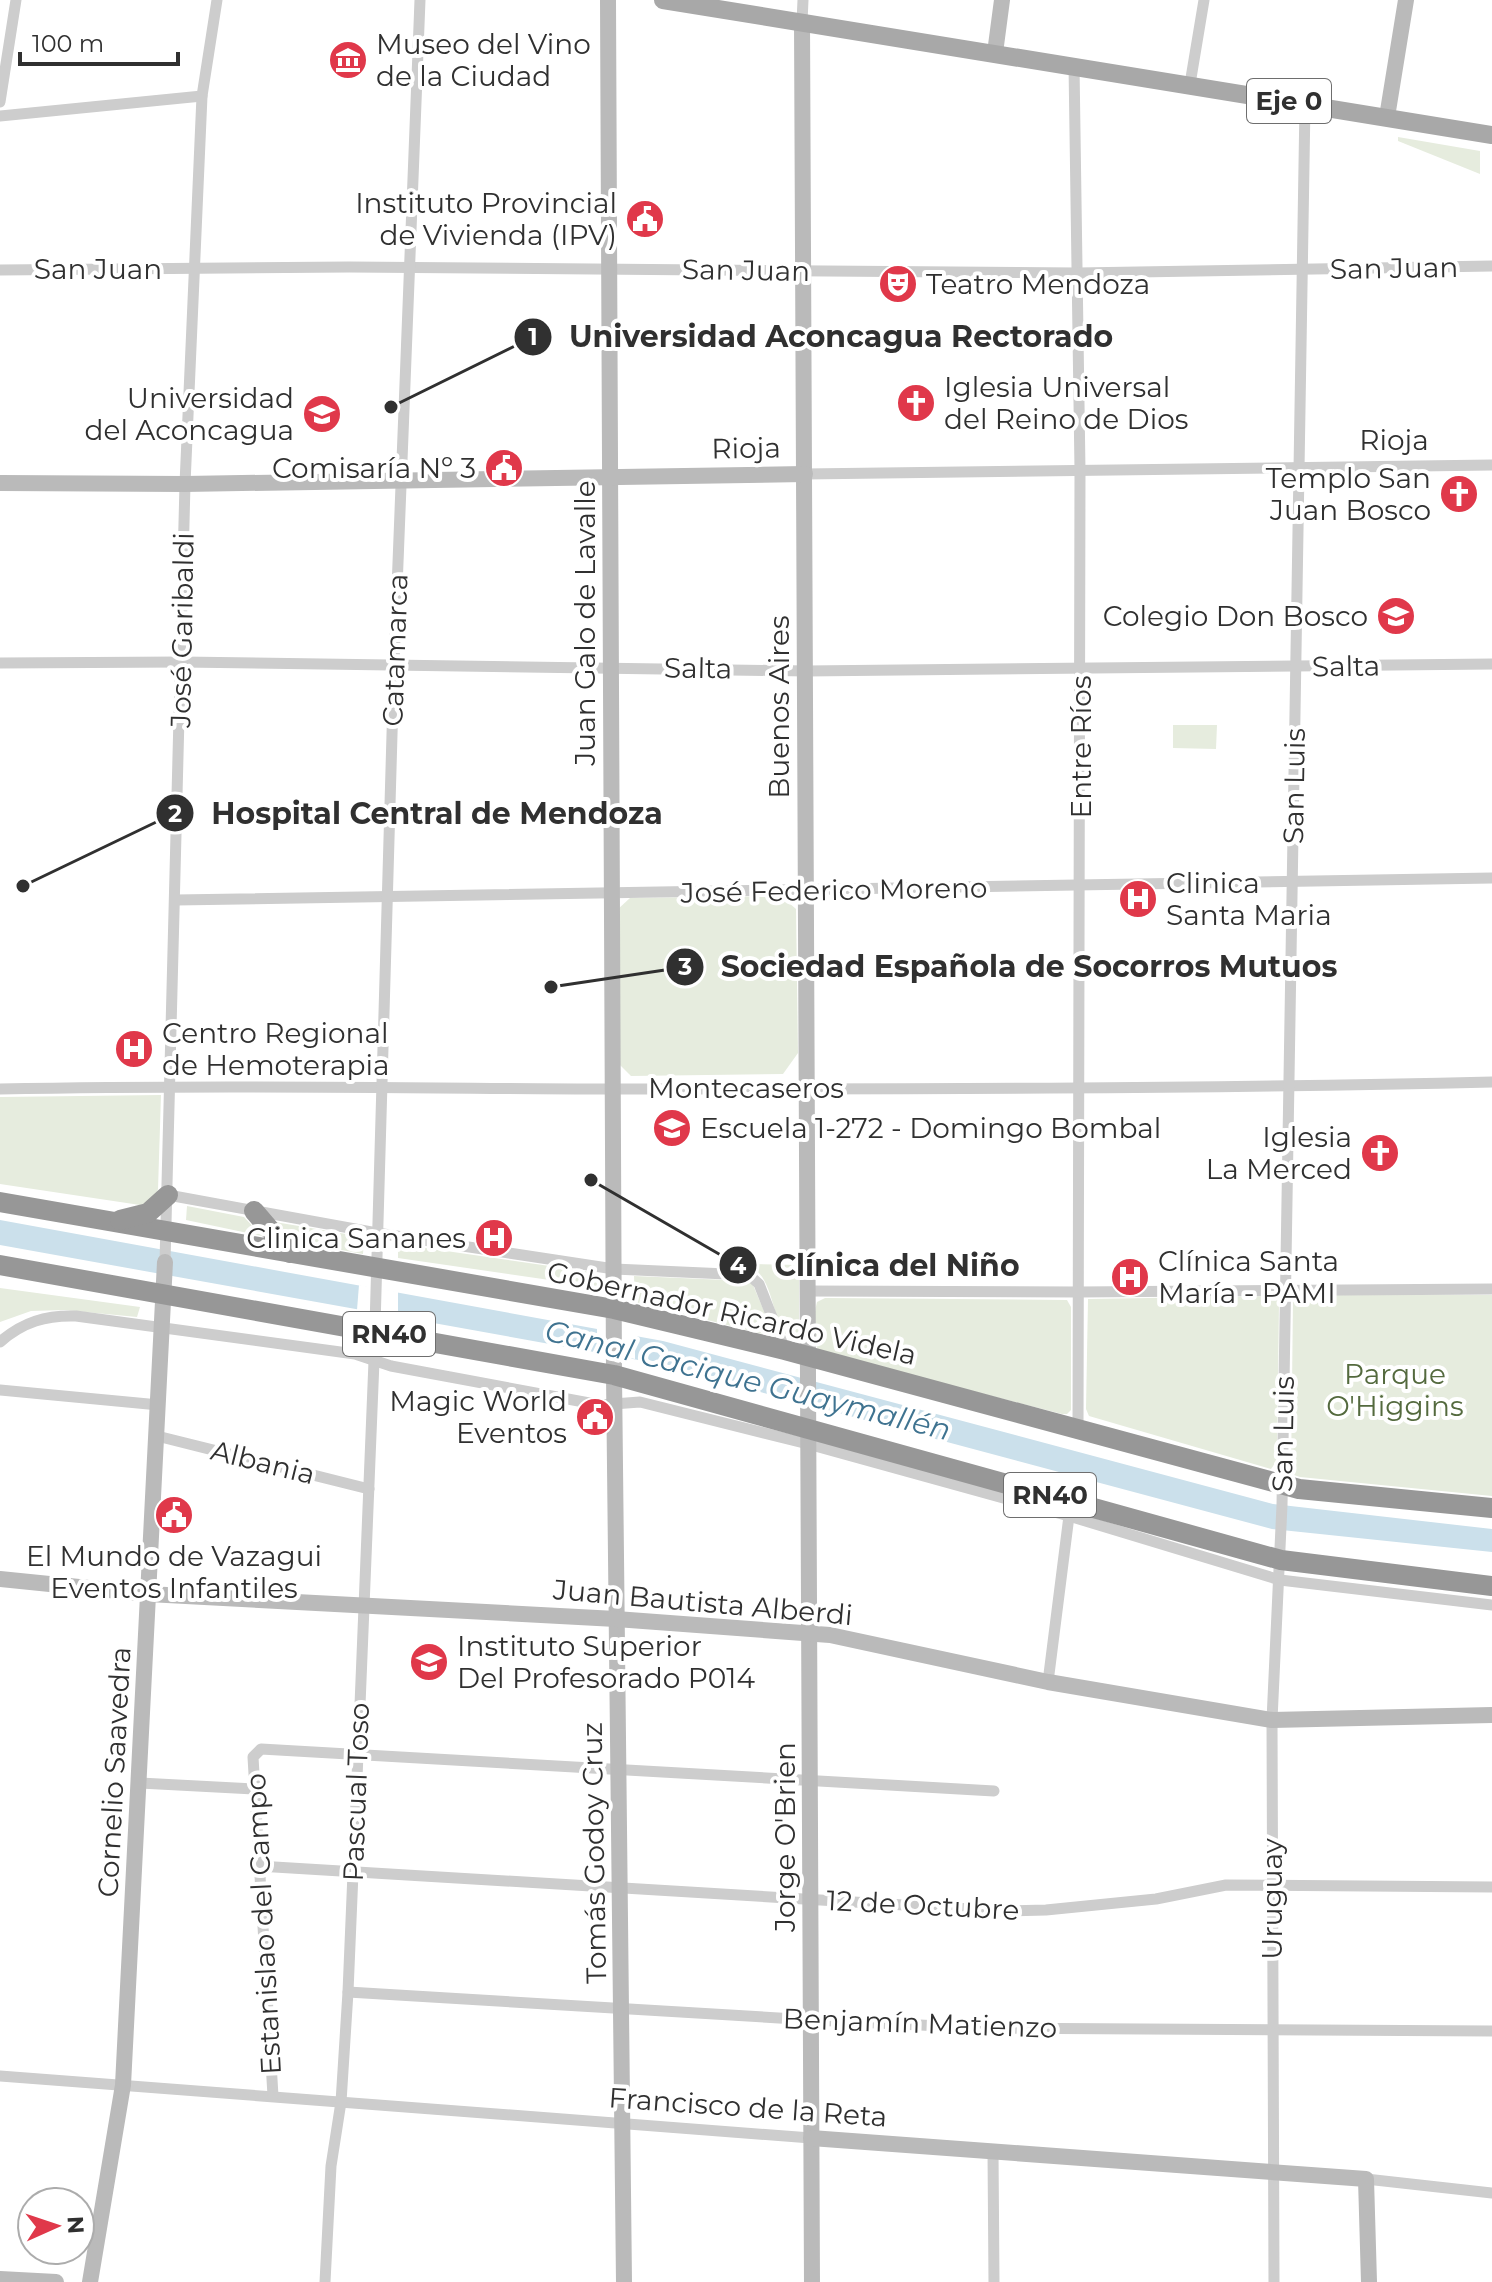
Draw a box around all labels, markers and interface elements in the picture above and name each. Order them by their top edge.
scale bar [20,16,178,66]
place label: Museo del Vino de la Ciudad [376,27,591,93]
text: 100 m [32,29,104,58]
museum icon: Museo del Vino de la Ciudad [327,39,369,81]
road number: Eje 0 [1247,79,1331,123]
place label: Instituto Provincial de Vivienda (IPV) [355,186,617,252]
public building icon: Instituto Provincial de Vivienda (IPV) [624,198,666,240]
street label: San Juan [1330,250,1458,286]
street label: San Juan [34,252,162,286]
street label: San Juan [682,252,810,288]
theatre icon: Teatro Mendoza [877,263,919,305]
place label: Teatro Mendoza [926,267,1150,301]
callout: Universidad Aconcagua Rectorado [513,310,1129,364]
text: Universidad Aconcagua Rectorado [569,318,1113,355]
text: 1 [528,322,538,351]
place label: Iglesia Universal del Reino de Dios [944,370,1188,436]
place label: Universidad del Aconcagua [84,381,294,447]
church icon: Iglesia Universal del Reino de Dios [895,382,937,424]
school or university icon: Universidad del Aconcagua [301,393,343,435]
street label: Rioja [1359,423,1429,457]
street label: Rioja [711,430,781,466]
public building icon: Comisaría Nº 3 [483,447,525,489]
place label: Comisaría Nº 3 [272,451,476,485]
place label: Templo San Juan Bosco [1266,461,1431,527]
church icon: Templo San Juan Bosco [1438,473,1480,515]
street label: Juan Galo de Lavalle [568,480,602,767]
street label: José Garibaldi [163,532,201,729]
street label: Catamarca [375,573,415,727]
school or university icon: Colegio Don Bosco [1375,595,1417,637]
place label: Colegio Don Bosco [1103,599,1368,633]
street label: Buenos Aires [762,615,796,799]
street label: Salta [1312,648,1380,684]
street label: Salta [664,650,732,686]
street label: Entre Ríos [1064,675,1098,819]
street label: San Luis [1276,728,1312,844]
callout: Hospital Central de Mendoza [155,786,678,840]
text: Hospital Central de Mendoza [211,795,663,832]
text: 2 [168,799,182,828]
place label: Clinica Santa Maria [1166,866,1332,932]
street label: José Federico Moreno [679,870,988,910]
hospital icon: Clinica Santa Maria [1117,878,1159,920]
callout: Sociedad Española de Socorros Mutuos [665,940,1354,994]
text: Sociedad Española de Socorros Mutuos [721,948,1337,985]
text: 3 [677,952,692,981]
place label: Centro Regional de Hemoterapia [162,1016,390,1082]
hospital icon: Centro Regional de Hemoterapia [113,1028,155,1070]
street label: Montecaseros [648,1071,844,1105]
school or university icon: Escuela 1-272 - Domingo Bombal [651,1107,693,1149]
place label: Escuela 1-272 - Domingo Bombal [700,1111,1161,1145]
place label: Iglesia La Merced [1206,1120,1352,1186]
church icon: Iglesia La Merced [1359,1132,1401,1174]
hospital icon: Clinica Sananes [473,1217,515,1259]
place label: Clinica Sananes [246,1221,466,1255]
callout: Clínica del Niño [718,1238,1035,1292]
place label: Clínica Santa María - PAMI [1158,1244,1339,1310]
text: Clínica del Niño [774,1247,1020,1284]
text: 4 [730,1251,747,1280]
street label: Gobernador Ricardo Videla [544,1254,920,1372]
hospital icon: Clínica Santa María - PAMI [1109,1256,1151,1298]
road number: RN40 [343,1312,435,1356]
water label: Canal Cacique Guaymallén [541,1312,955,1448]
park label: Parque O'Higgins [1326,1357,1464,1423]
street label: San Luis [1265,1376,1301,1492]
place label: Magic World Eventos [389,1384,567,1450]
public building icon: Magic World Eventos [574,1396,616,1438]
street label: Albania [207,1433,319,1491]
road number: RN40 [1004,1473,1096,1517]
public building icon: El Mundo de Vazagui Eventos Infantiles [153,1494,195,1536]
place label: El Mundo de Vazagui Eventos Infantiles [26,1539,322,1605]
street label: Juan Bautista Alberdi [551,1572,854,1632]
place label: Instituto Superior Del Profesorado P014 [457,1629,755,1695]
school or university icon: Instituto Superior Del Profesorado P014 [408,1641,450,1683]
street label: Cornelio Saavedra [90,1646,138,1898]
street label: Pascual Toso [336,1702,376,1882]
street label: Tomás Godoy Cruz [575,1722,613,1984]
street label: Jorge O'Brien [768,1742,802,1933]
street label: Estanislao del Campo [238,1772,288,2076]
street label: Uruguay [1255,1837,1289,1960]
street label: 12 de Octubre [826,1883,1020,1927]
street label: Benjamín Matienzo [782,2001,1058,2045]
street label: Francisco de la Reta [608,2080,888,2134]
north arrow [16,2186,96,2266]
text: N [62,2215,89,2235]

